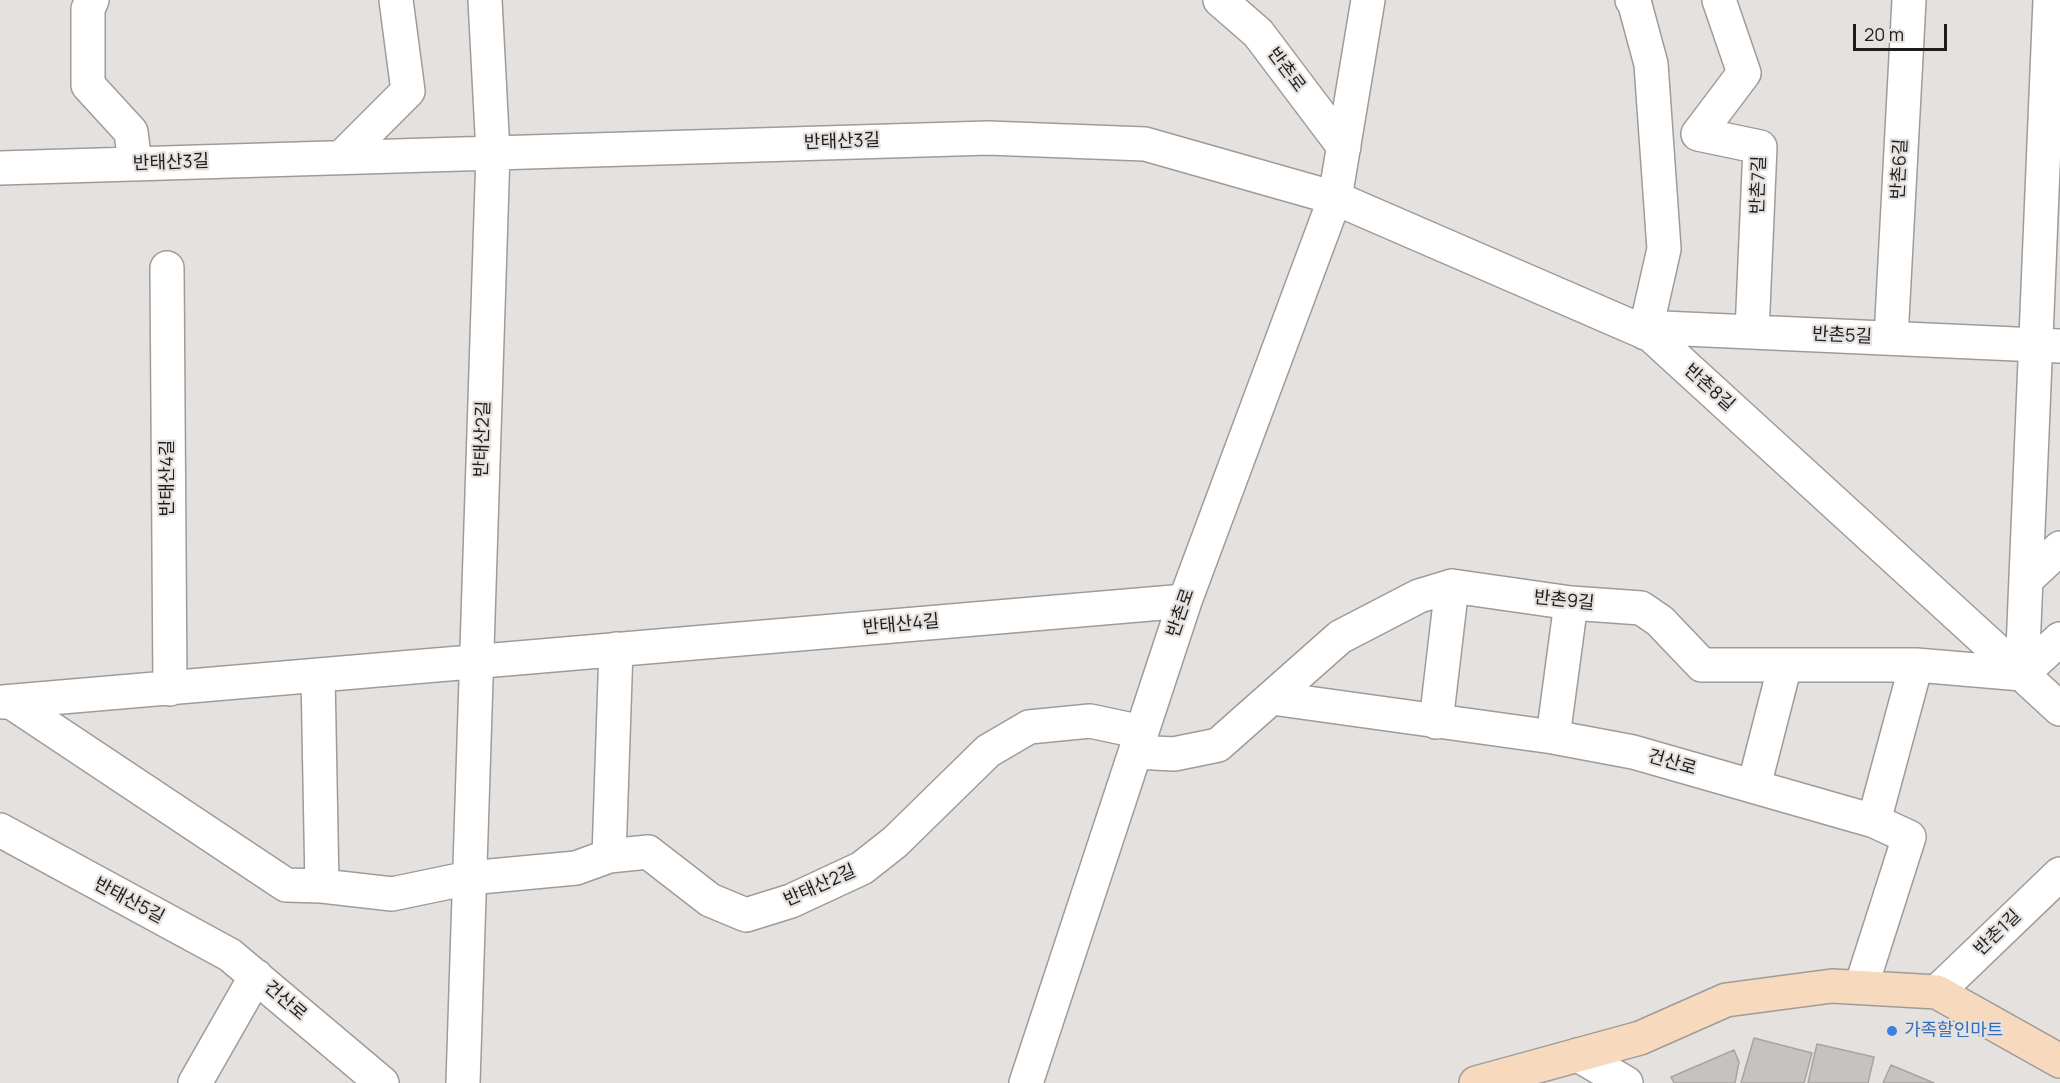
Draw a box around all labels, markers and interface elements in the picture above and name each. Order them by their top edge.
scale bar [1856,12,1950,50]
text: 20 m [1864,22,1904,46]
street label: 반촌로 [1262,44,1310,96]
street label: 반태산3길 [804,130,880,154]
street label: 반촌6길 [1888,138,1912,200]
street label: 반태산3길 [133,151,209,175]
street label: 반촌7길 [1747,155,1771,215]
street label: 반촌5길 [1811,324,1873,348]
street label: 반촌8길 [1679,360,1739,416]
street label: 반태산2길 [471,400,495,478]
street label: 반태산4길 [157,440,179,516]
street label: 반촌로 [1163,586,1199,640]
street label: 반촌9길 [1533,587,1595,615]
street label: 반태산4길 [862,611,940,639]
street label: 건산로 [1645,746,1699,780]
street label: 반태산2길 [781,861,859,911]
street label: 반태산5길 [90,873,168,929]
street label: 반촌1길 [1970,906,2026,960]
street label: 건산로 [259,977,311,1025]
place label: 가족할인마트 [1904,1020,2003,1042]
marker: 가족할인마트 [1885,1024,1899,1038]

